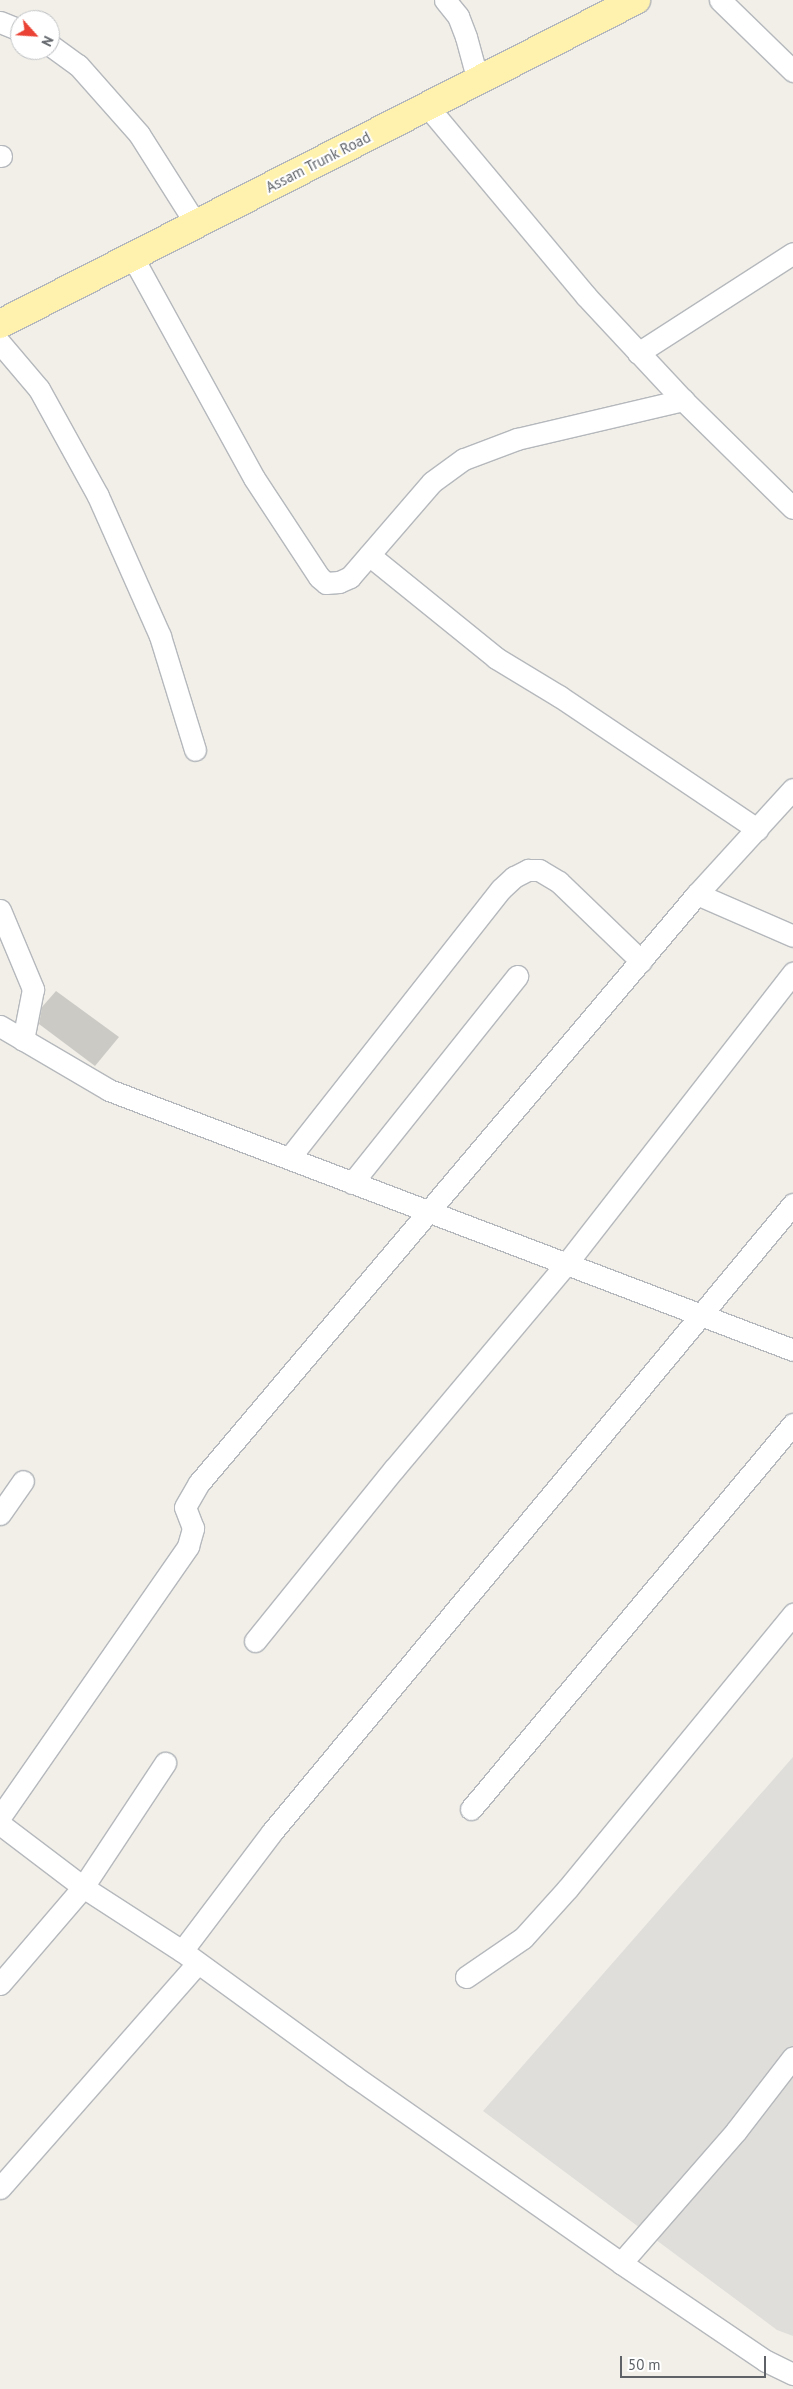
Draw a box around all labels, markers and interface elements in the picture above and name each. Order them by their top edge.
north arrow [10,10,60,60]
text: N [37,33,58,49]
street label: Assam Trunk Road [262,128,374,196]
scale bar [623,2346,769,2378]
text: 50 m [628,2355,661,2374]

